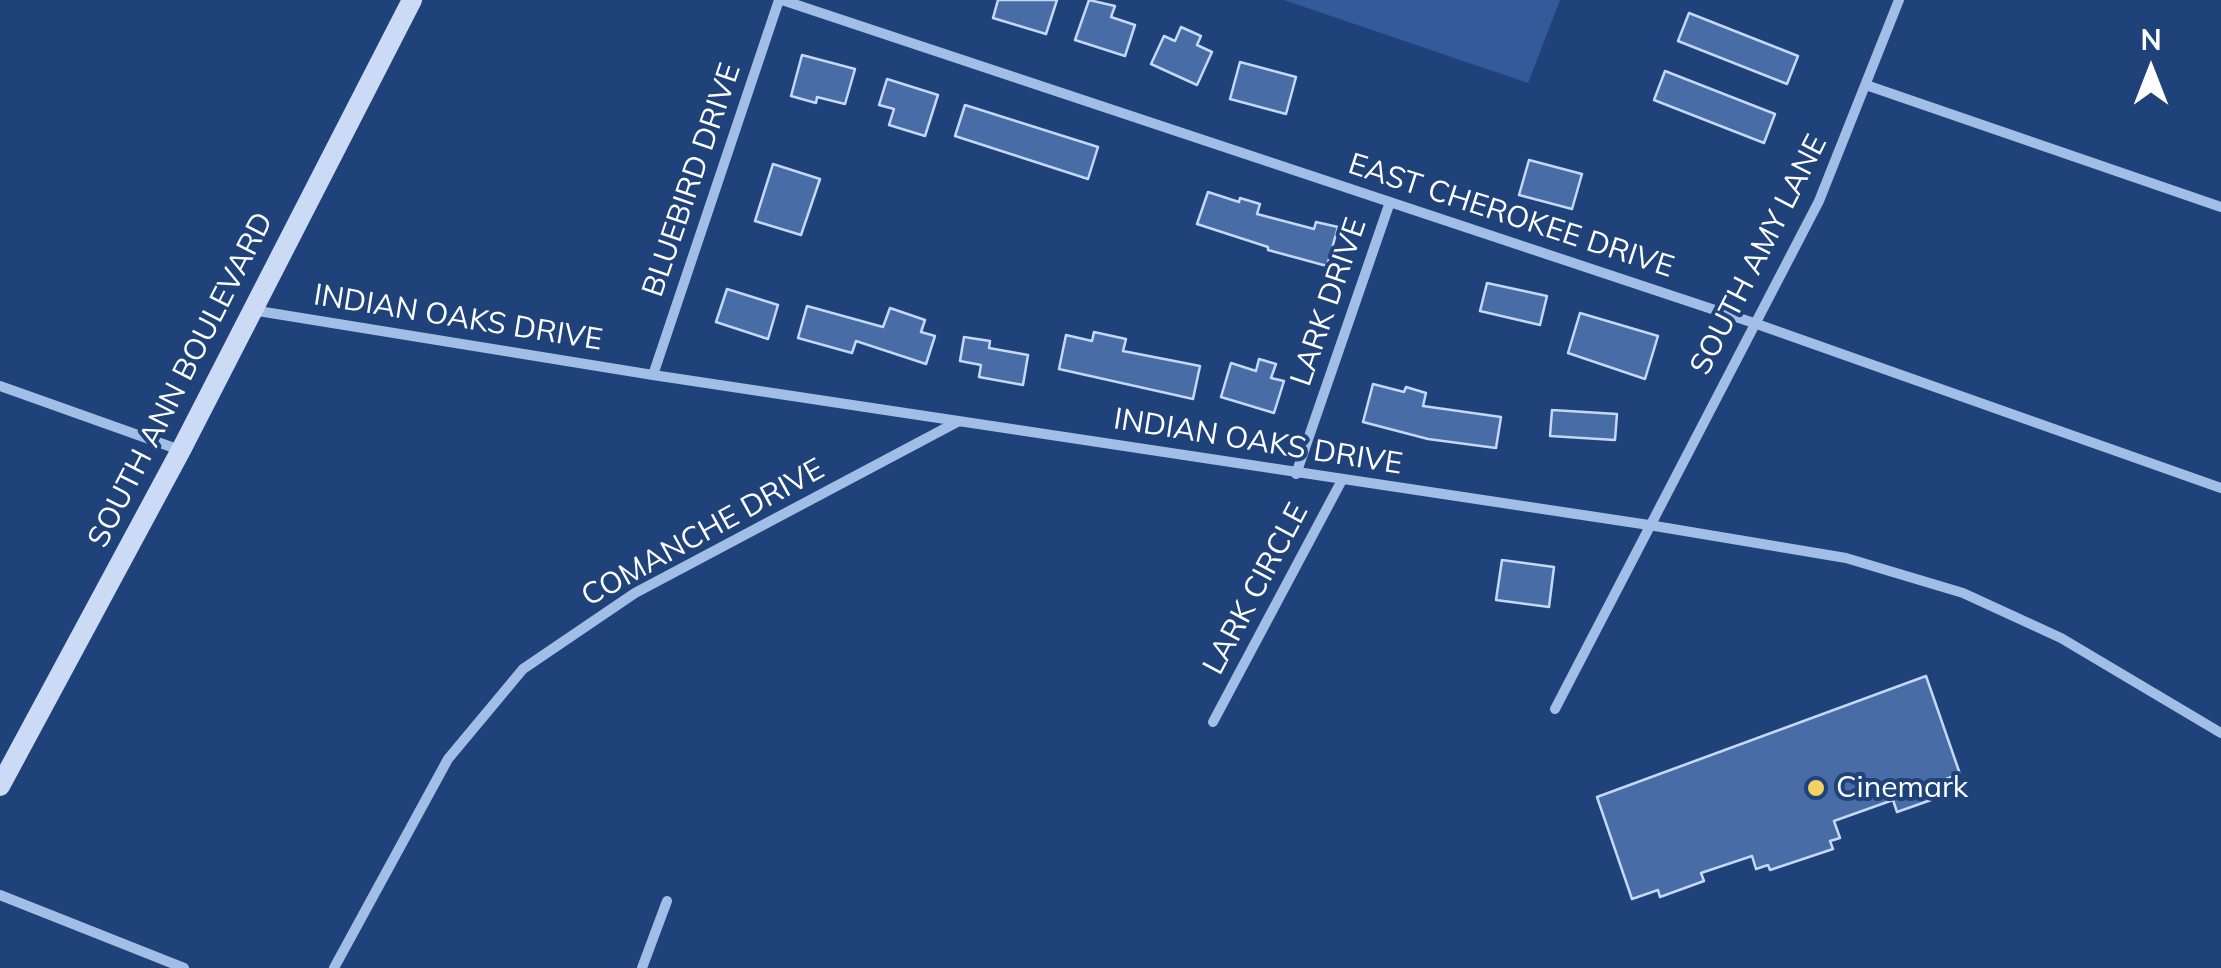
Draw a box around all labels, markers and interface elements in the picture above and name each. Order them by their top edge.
north arrow [2101,20,2201,120]
text: N [2140,22,2162,57]
street label: BLUEBIRD DRIVE [635,59,749,301]
street label: SOUTH AMY LANE [1683,129,1835,381]
street label: EAST CHEROKEE DRIVE [1344,146,1678,286]
street label: SOUTH ANN BOULEVARD [81,206,281,554]
street label: LARK DRIVE [1284,213,1374,391]
street label: INDIAN OAKS DRIVE [311,277,605,359]
street label: INDIAN OAKS DRIVE [1111,401,1405,483]
street label: COMANCHE DRIVE [575,451,831,615]
street label: LARK CIRCLE [1196,497,1316,681]
place label: Cinemark [1836,770,1968,806]
marker: Cinemark [1805,777,1827,799]

